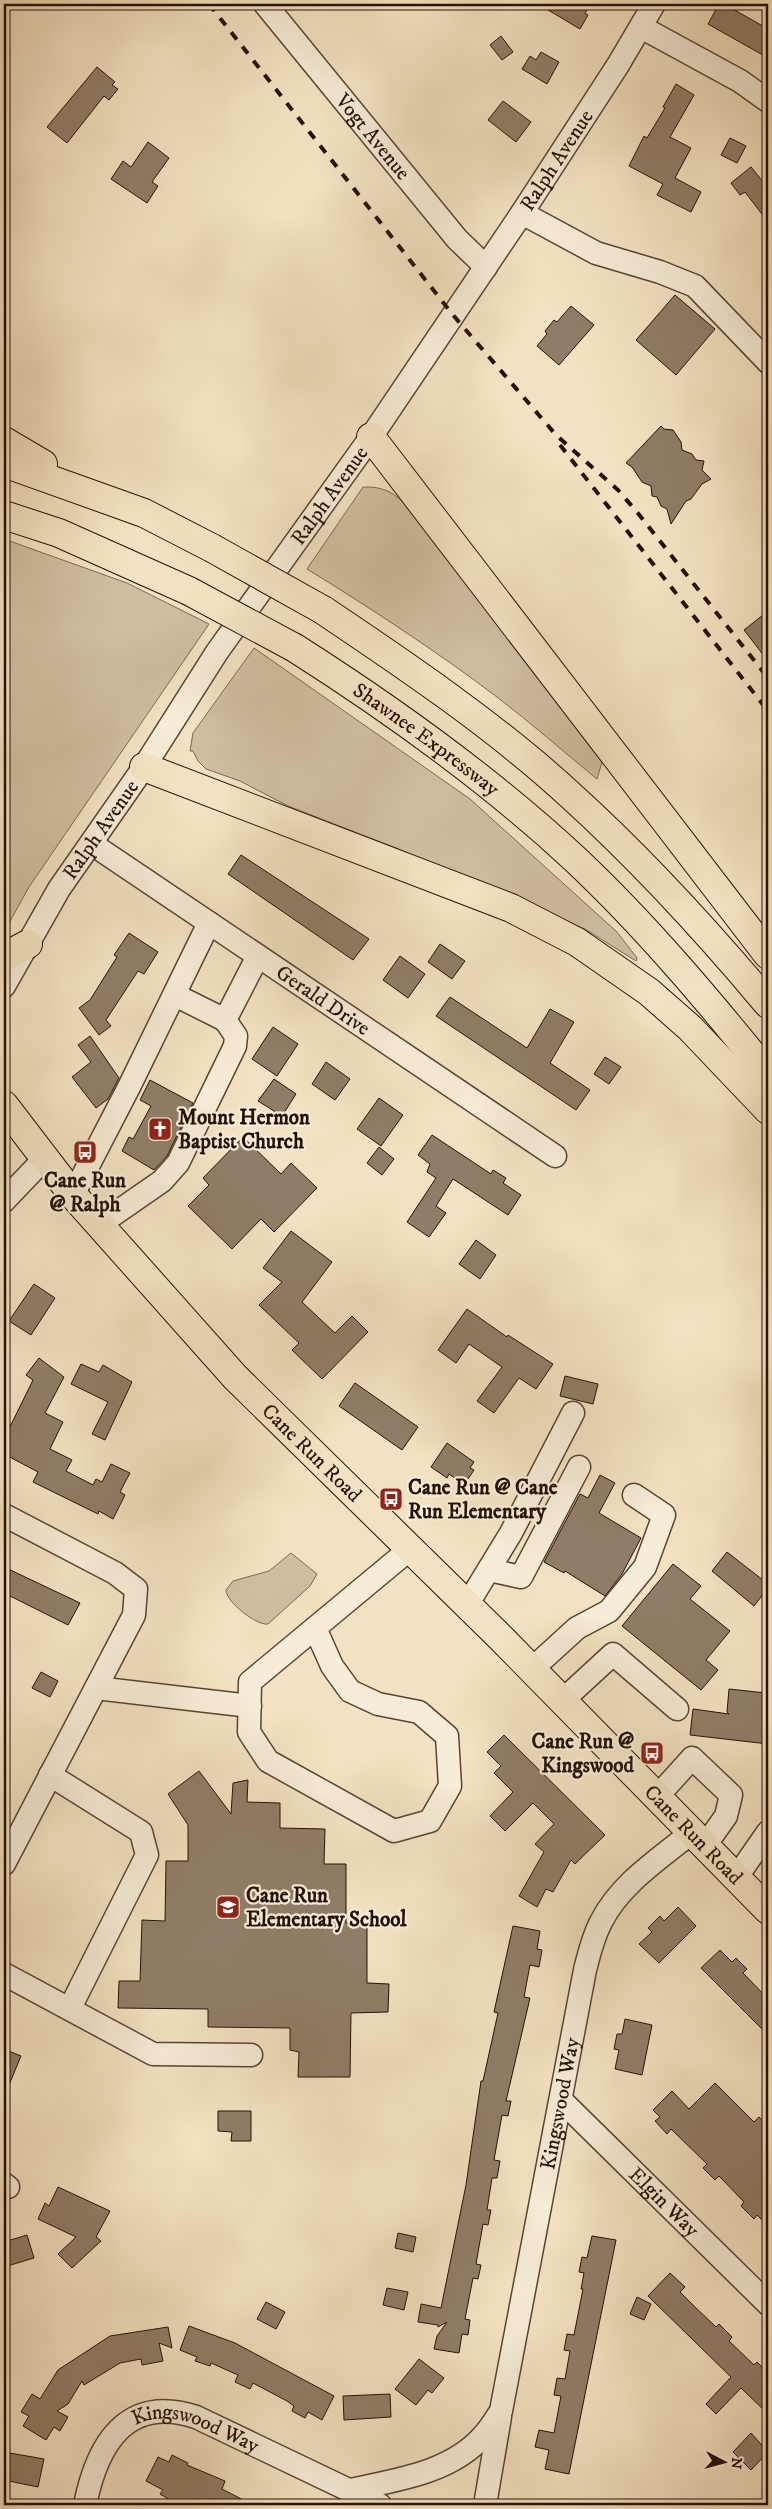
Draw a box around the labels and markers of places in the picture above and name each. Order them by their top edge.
place label: Mount Hermon Baptist Church [178,1105,311,1155]
church icon: Mount Hermon Baptist Church [147,1116,173,1142]
bus stop icon: Cane Run @ Ralph [72,1139,98,1165]
place label: Cane Run @ Ralph [44,1168,127,1218]
place label: Cane Run @ Cane Run Elementary [408,1475,558,1525]
bus stop icon: Cane Run @ Cane Run Elementary [378,1486,404,1512]
place label: Cane Run @ Kingswood [532,1729,635,1779]
bus stop icon: Cane Run @ Kingswood [639,1740,665,1766]
place label: Cane Run Elementary School [246,1883,407,1933]
school or university icon: Cane Run Elementary School [215,1894,241,1920]

